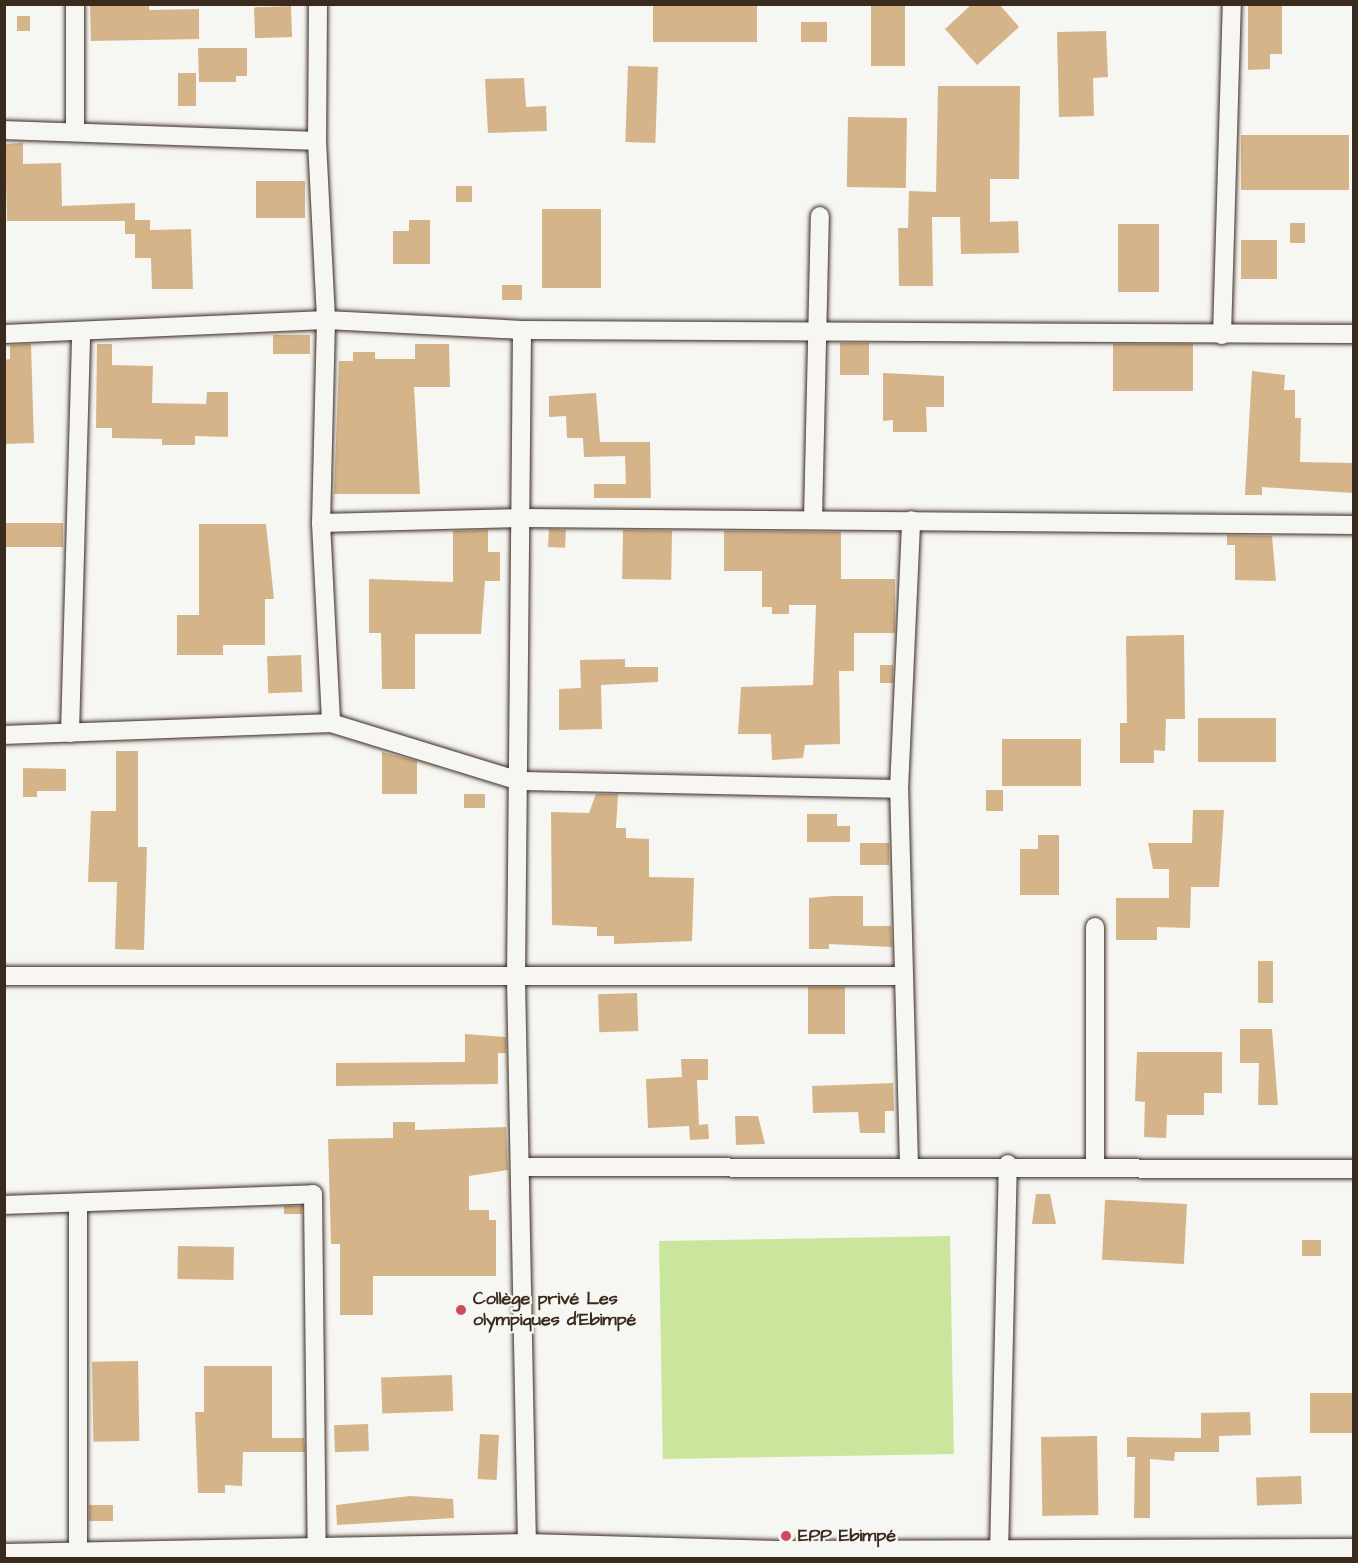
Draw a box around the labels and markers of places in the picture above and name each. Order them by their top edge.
place label: Collège privé Les olympiques d'Ebimpé [473,1289,636,1332]
marker: Collège privé Les olympiques d'Ebimpé [454,1303,468,1317]
place label: EPP Ebimpé [798,1525,896,1547]
marker: EPP Ebimpé [779,1529,793,1543]

